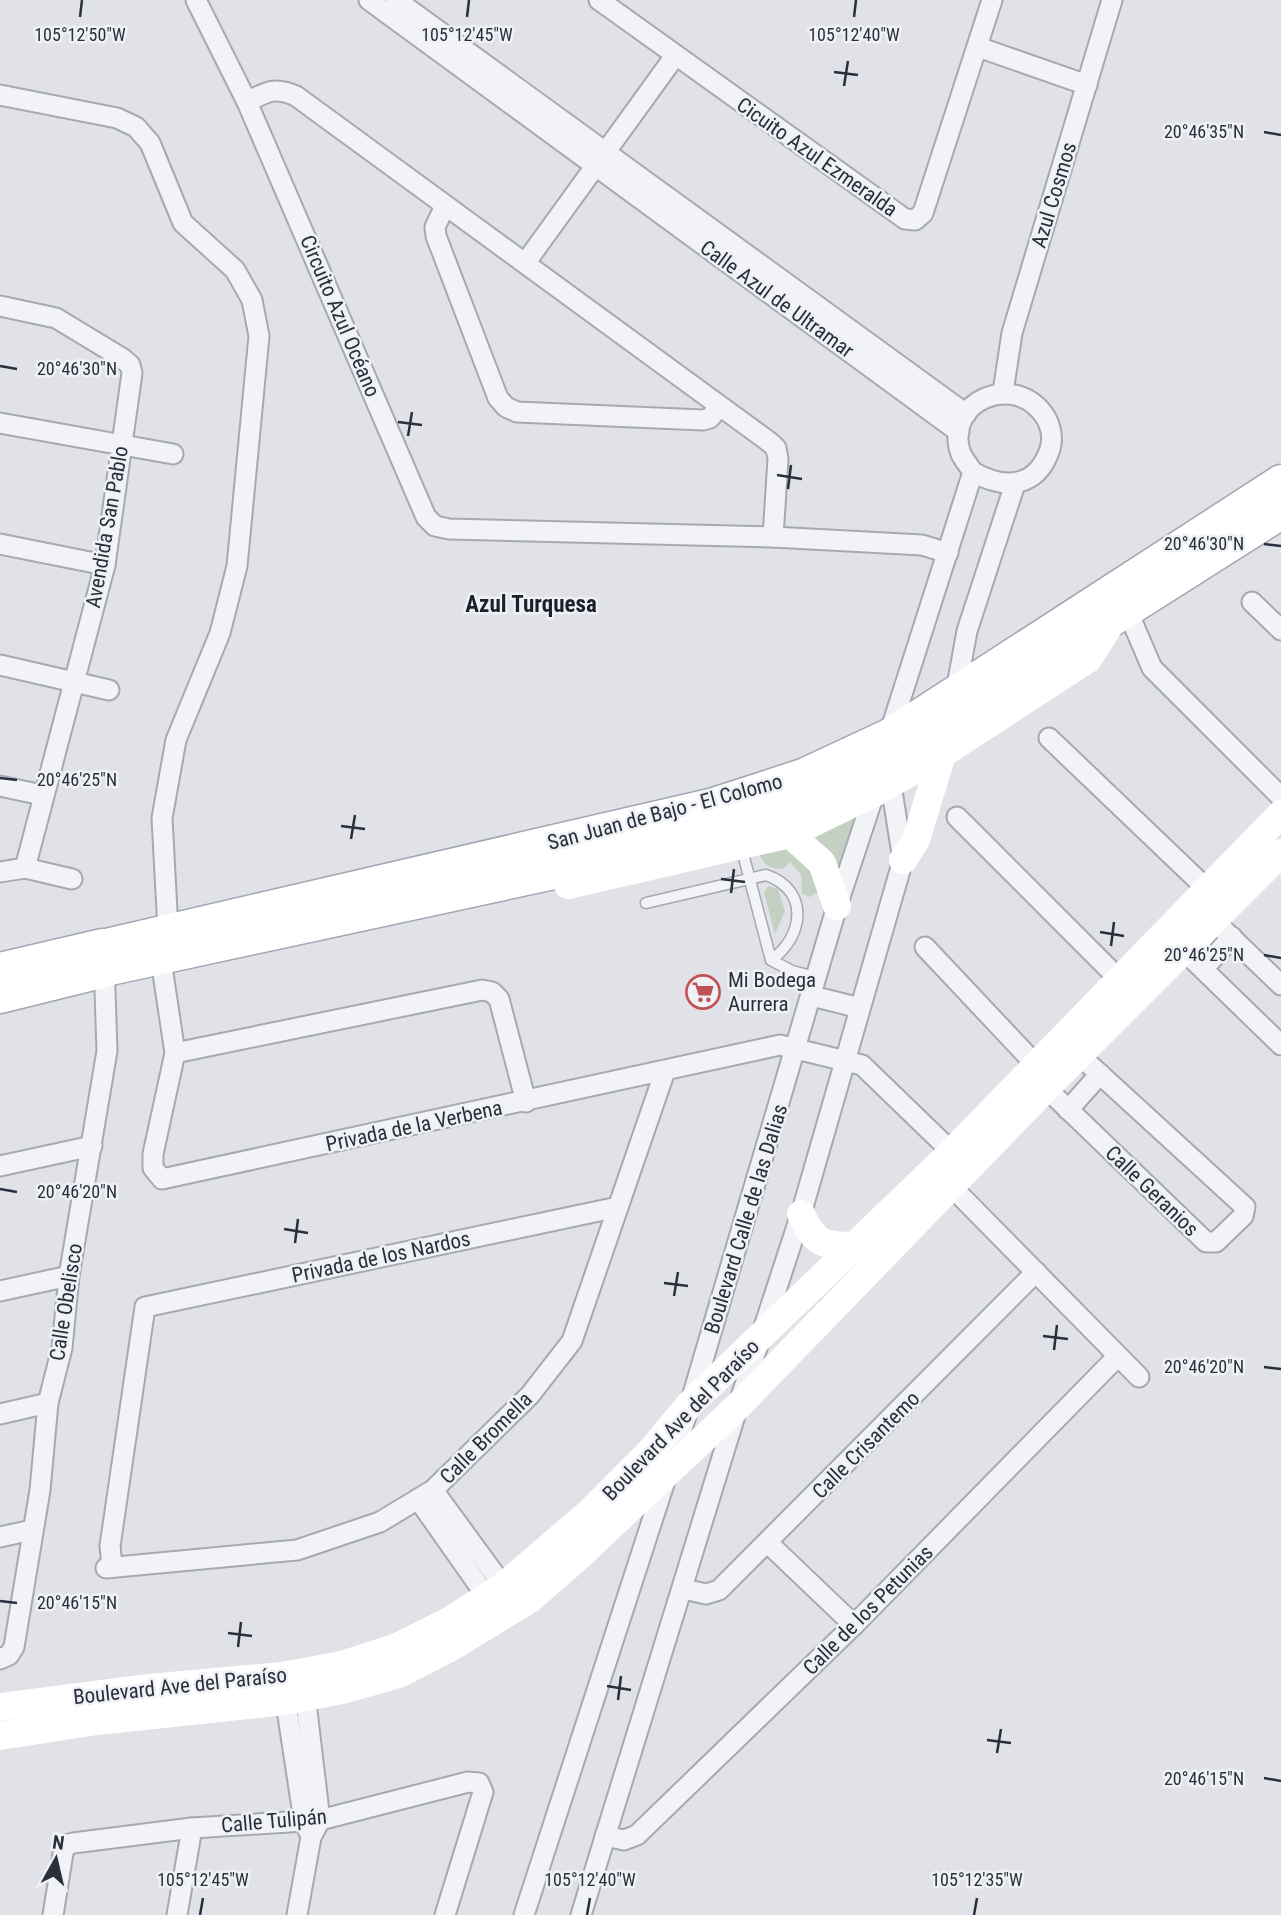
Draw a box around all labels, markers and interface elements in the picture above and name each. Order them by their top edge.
text: 105°12'50"W [34,24,126,45]
text: 105°12'45"W [421,24,513,45]
text: 105°12'40"W [808,24,900,45]
street label: Cicuito Azul Ezmeralda [732,92,902,222]
text: 20°46'35"N [1164,121,1244,142]
street label: Azul Cosmos [1027,139,1081,251]
street label: Circuito Azul Océano [295,232,385,400]
street label: Calle Azul de Ultramar [696,235,858,363]
text: 20°46'30"N [37,358,117,379]
street label: Avendida San Pablo [81,444,133,610]
text: 20°46'30"N [1164,533,1244,554]
district label: Azul Turquesa [465,591,597,618]
text: 20°46'25"N [37,769,117,790]
street label: San Juan de Bajo - El Colomo [545,769,785,855]
text: 20°46'25"N [1164,944,1244,965]
place label: Mi Bodega Aurrera [728,968,816,1016]
supermarket icon: Mi Bodega Aurrera [684,973,722,1011]
street label: Privada de la Verbena [324,1096,504,1156]
street label: Boulevard Calle de las Dalias [700,1101,792,1337]
street label: Calle Geranios [1101,1141,1203,1241]
text: 20°46'20"N [37,1181,117,1202]
street label: Privada de los Nardos [290,1226,472,1288]
street label: Calle Obelisco [45,1242,87,1362]
street label: Boulevard Ave del Paraíso [598,1334,764,1506]
text: 20°46'20"N [1164,1356,1244,1377]
street label: Calle Crisantemo [807,1386,925,1504]
street label: Calle Bromella [435,1387,537,1489]
street label: Calle de los Petunias [798,1540,938,1680]
text: 20°46'15"N [37,1592,117,1613]
street label: Boulevard Ave del Paraíso [72,1663,288,1709]
text: 20°46'15"N [1164,1768,1244,1789]
street label: Calle Tulipán [220,1804,328,1838]
north arrow [21,1824,91,1894]
text: N [51,1830,66,1855]
text: 105°12'45"W [157,1869,249,1890]
text: 105°12'40"W [544,1869,636,1890]
text: 105°12'35"W [931,1869,1023,1890]

